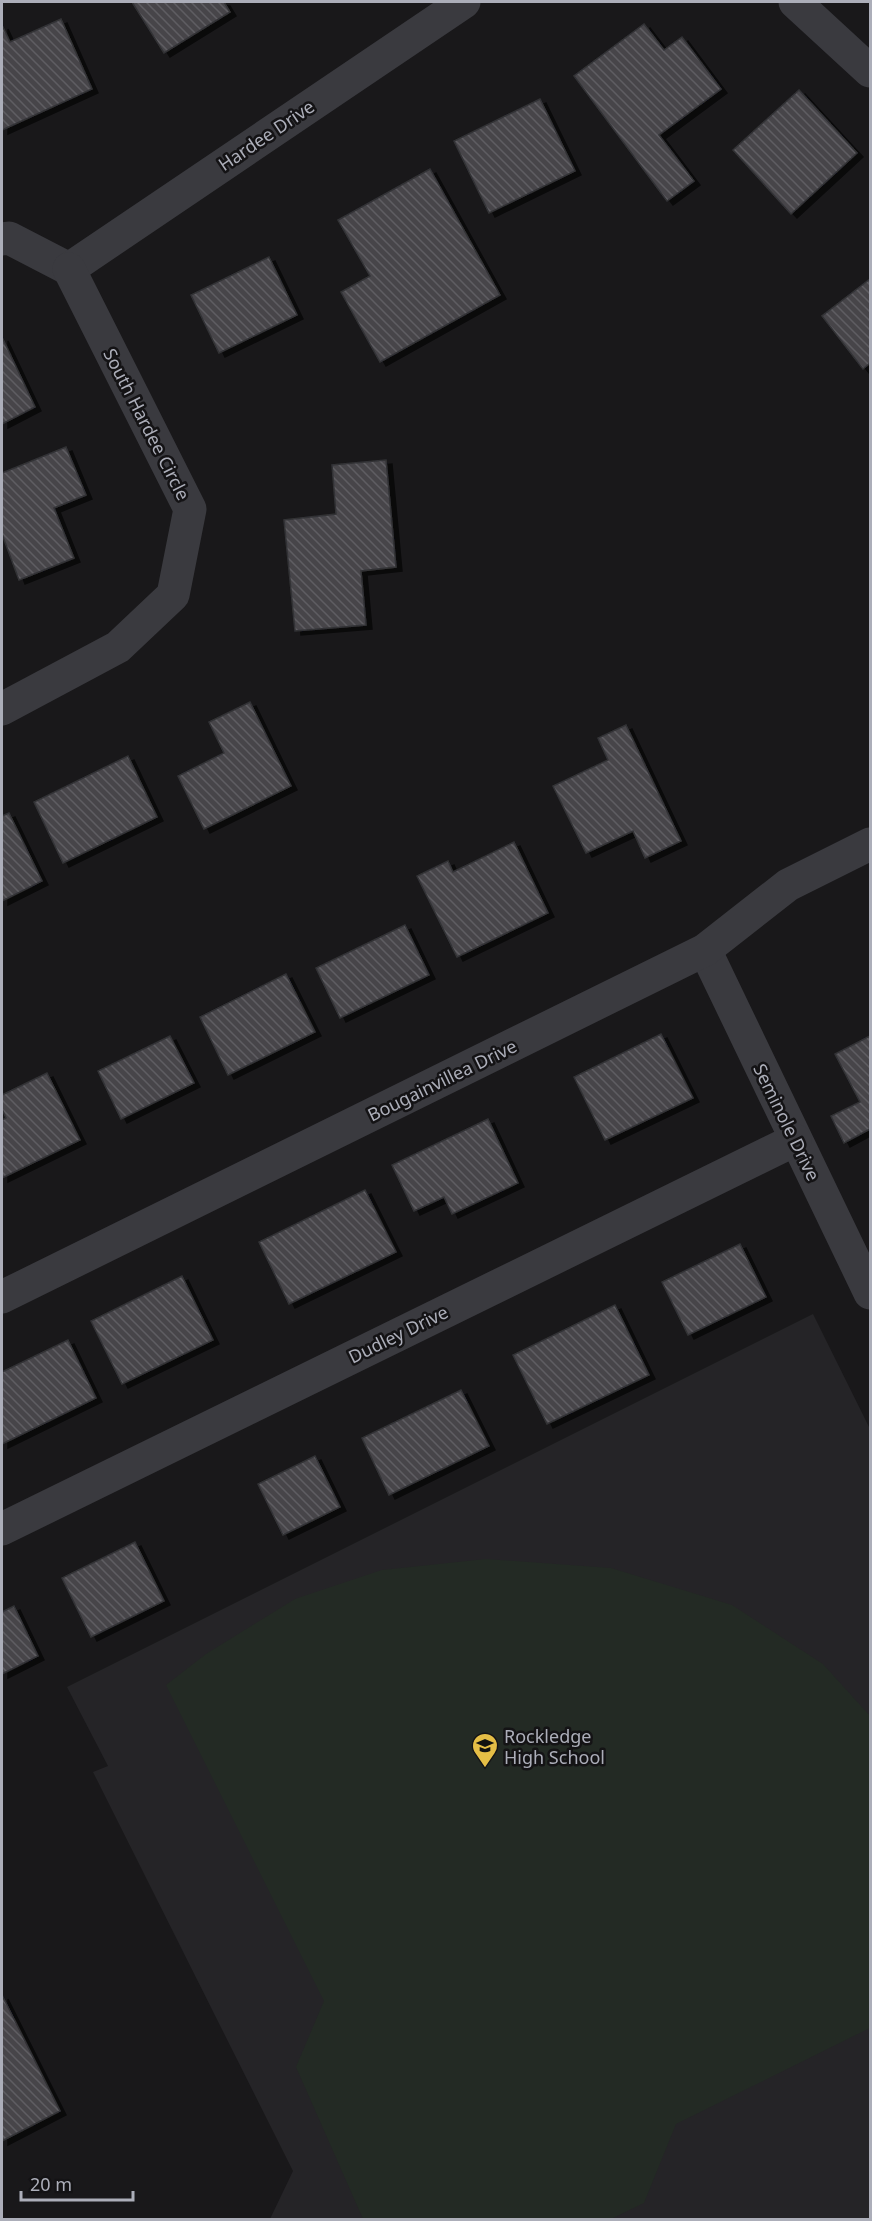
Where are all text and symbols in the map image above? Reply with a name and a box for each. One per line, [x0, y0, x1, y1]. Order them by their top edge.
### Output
street label: Hardee Drive [213, 94, 319, 176]
street label: South Hardee Circle [98, 344, 196, 504]
street label: Bougainvillea Drive [363, 1033, 521, 1127]
street label: Seminole Drive [748, 1059, 826, 1185]
street label: Dudley Drive [344, 1300, 452, 1368]
place label: Rockledge High School [504, 1724, 605, 1769]
school or university icon: Rockledge High School [470, 1731, 500, 1769]
scale bar [21, 2164, 134, 2202]
text: 20 m [30, 2172, 72, 2196]

